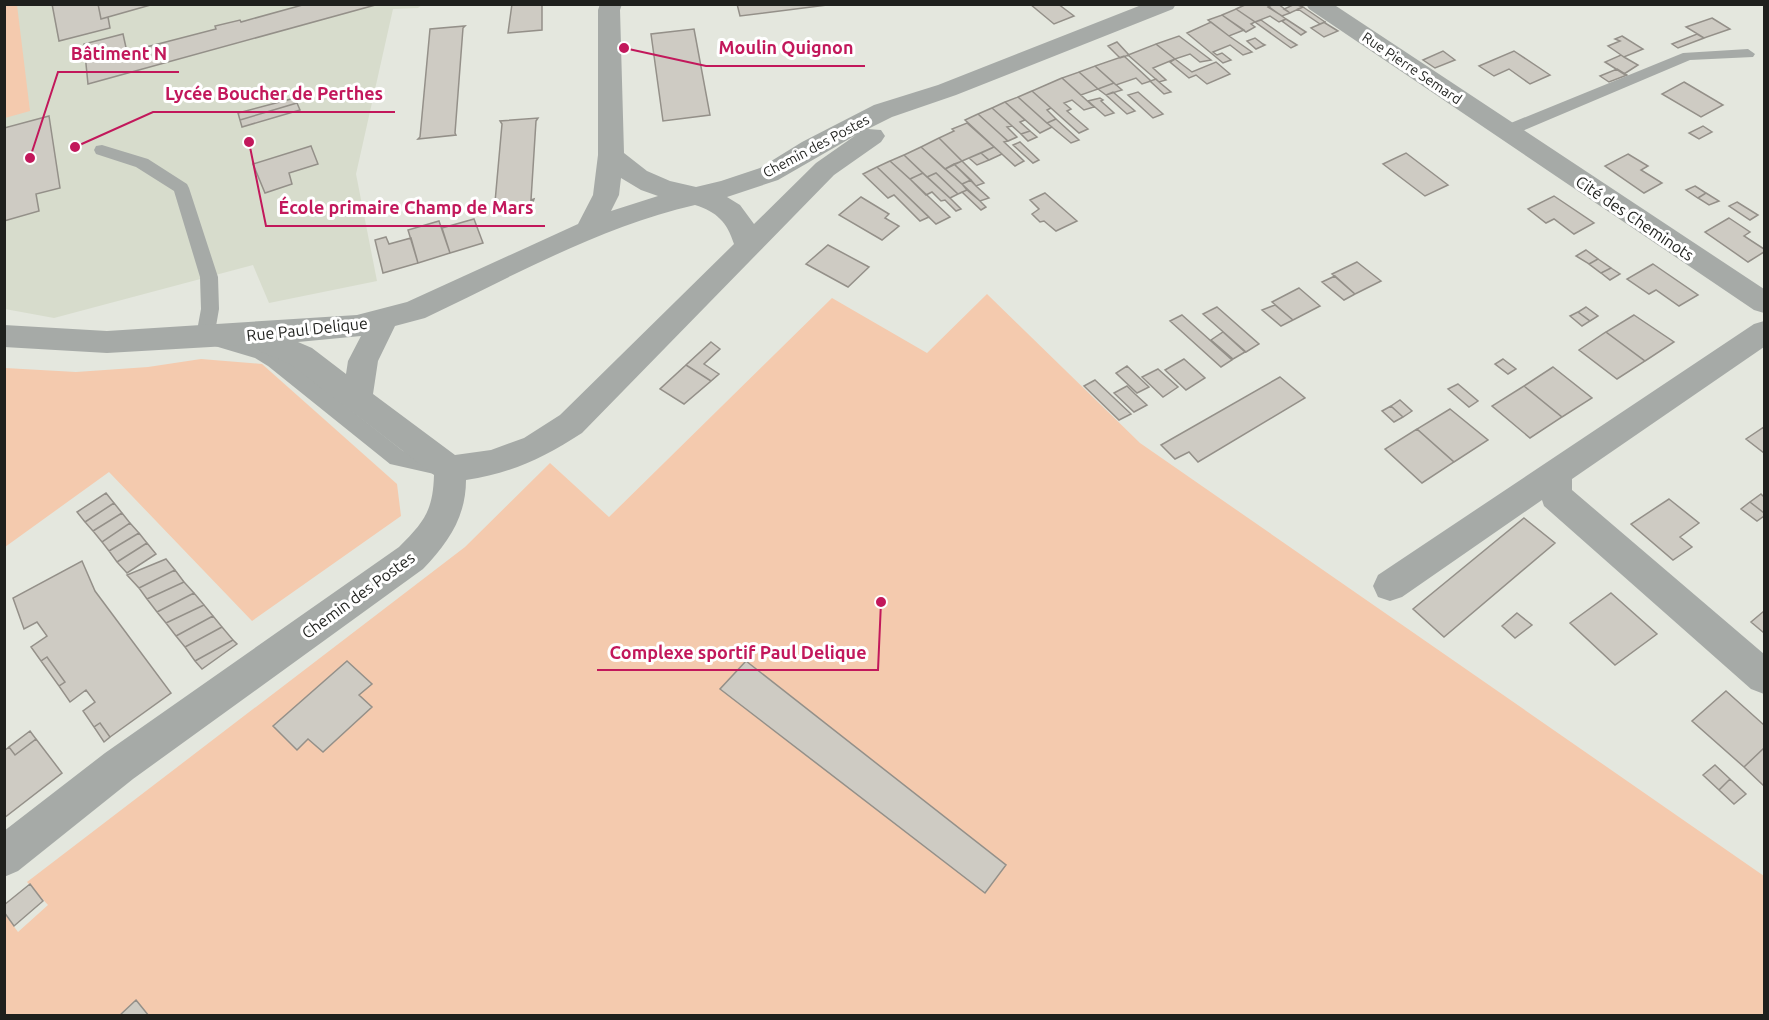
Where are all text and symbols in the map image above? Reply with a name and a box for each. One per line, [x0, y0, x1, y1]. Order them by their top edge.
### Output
street label: Rue Pierre Semard [1359, 29, 1465, 107]
callout: Moulin Quignon [706, 30, 865, 66]
callout: Bâtiment N [58, 36, 179, 72]
text: Moulin Quignon [719, 37, 853, 57]
text: Bâtiment N [71, 43, 167, 63]
callout: Lycée Boucher de Perthes [153, 76, 395, 112]
text: Lycée Boucher de Perthes [165, 83, 383, 103]
street label: Chemin des Postes [760, 111, 872, 181]
street label: Cité des Cheminots [1573, 172, 1697, 264]
callout: École primaire Champ de Mars [266, 190, 545, 226]
text: École primaire Champ de Mars [279, 196, 533, 217]
street label: Rue Paul Delique [246, 314, 368, 344]
street label: Chemin des Postes [298, 548, 418, 642]
callout: Complexe sportif Paul Delique [597, 634, 878, 670]
text: Complexe sportif Paul Delique [610, 642, 867, 662]

